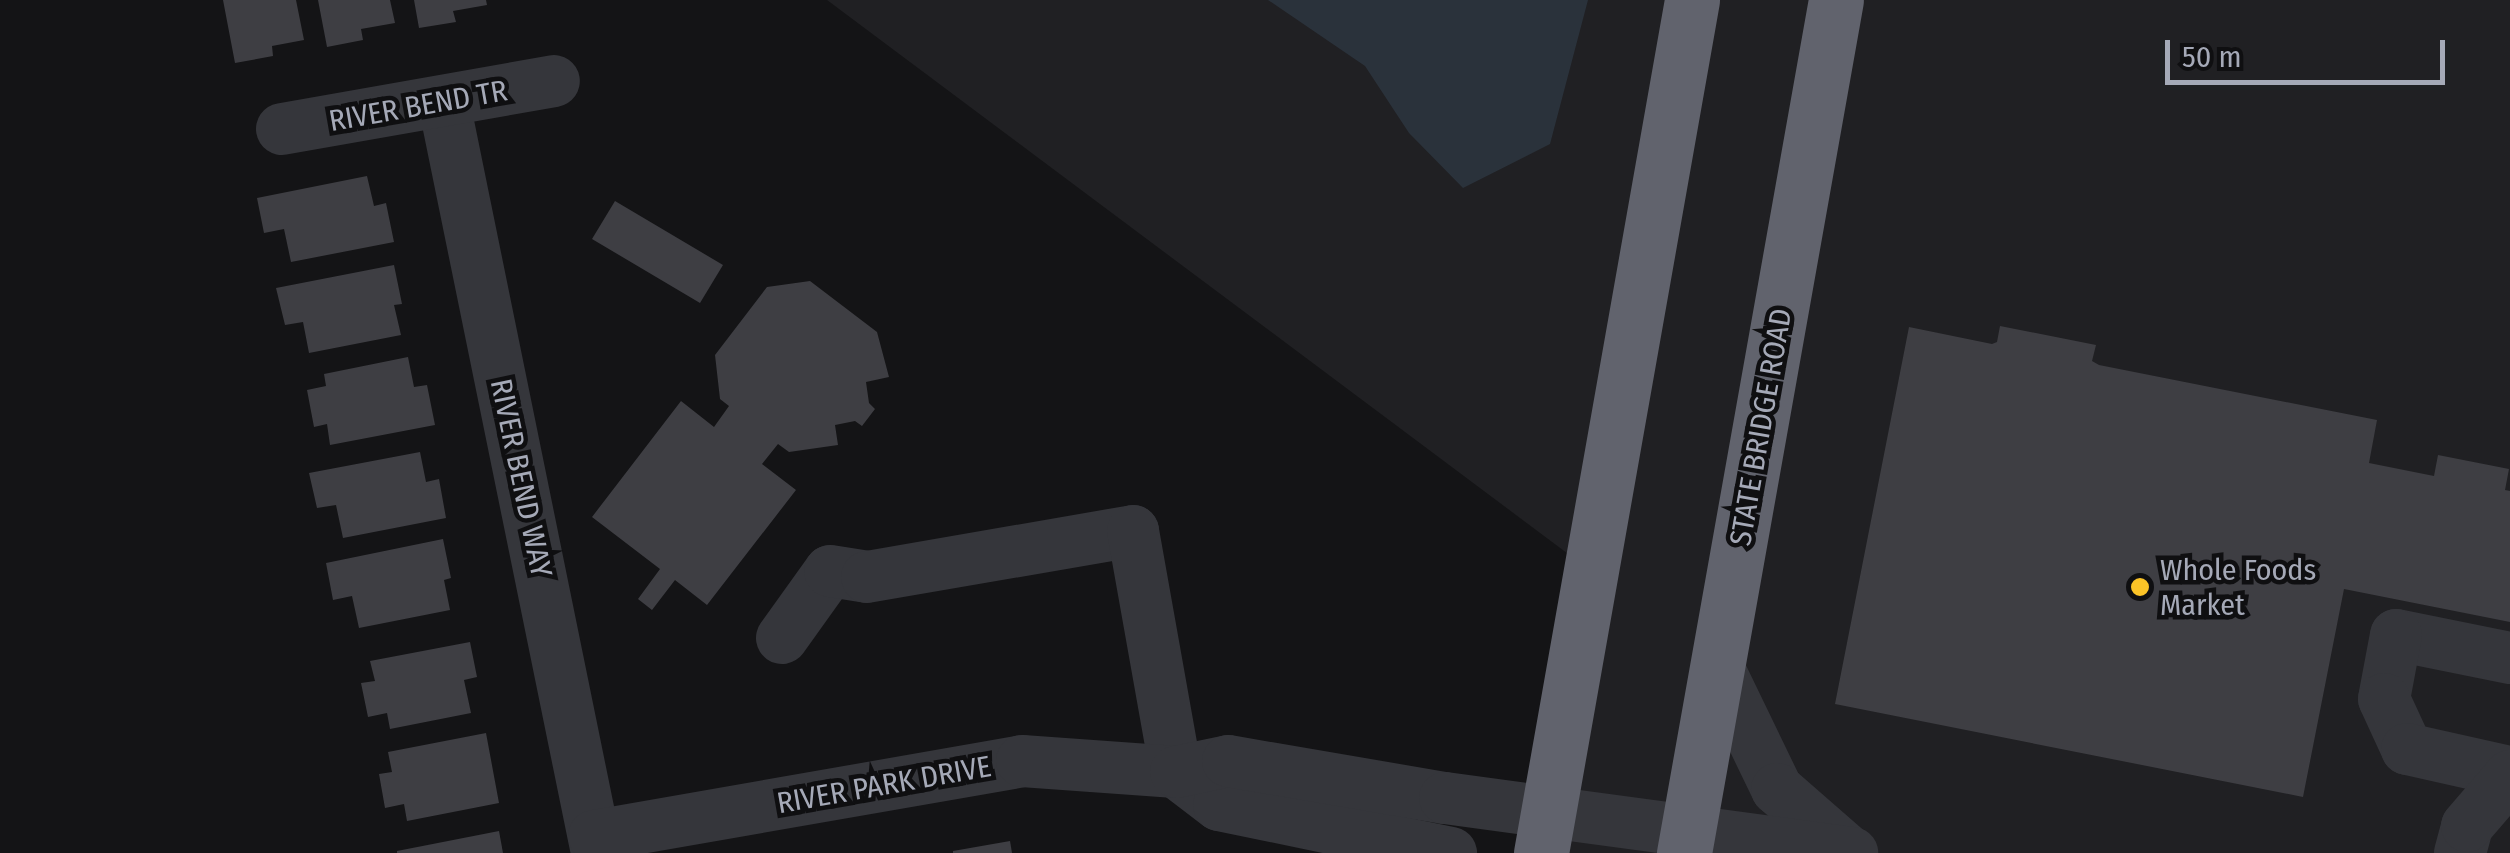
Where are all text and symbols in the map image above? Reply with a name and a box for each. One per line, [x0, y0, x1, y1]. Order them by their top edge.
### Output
scale bar [2170, 20, 2450, 82]
text: 50 m [2182, 39, 2242, 75]
street label: RIVER BEND TR [326, 73, 510, 139]
street label: STATE BRIDGE ROAD [1722, 306, 1800, 548]
street label: RIVER BEND WAY [482, 376, 560, 580]
place label: Whole Foods Market [2160, 552, 2316, 622]
marker: Whole Foods Market [2129, 576, 2151, 598]
street label: RIVER PARK DRIVE [774, 748, 994, 822]

